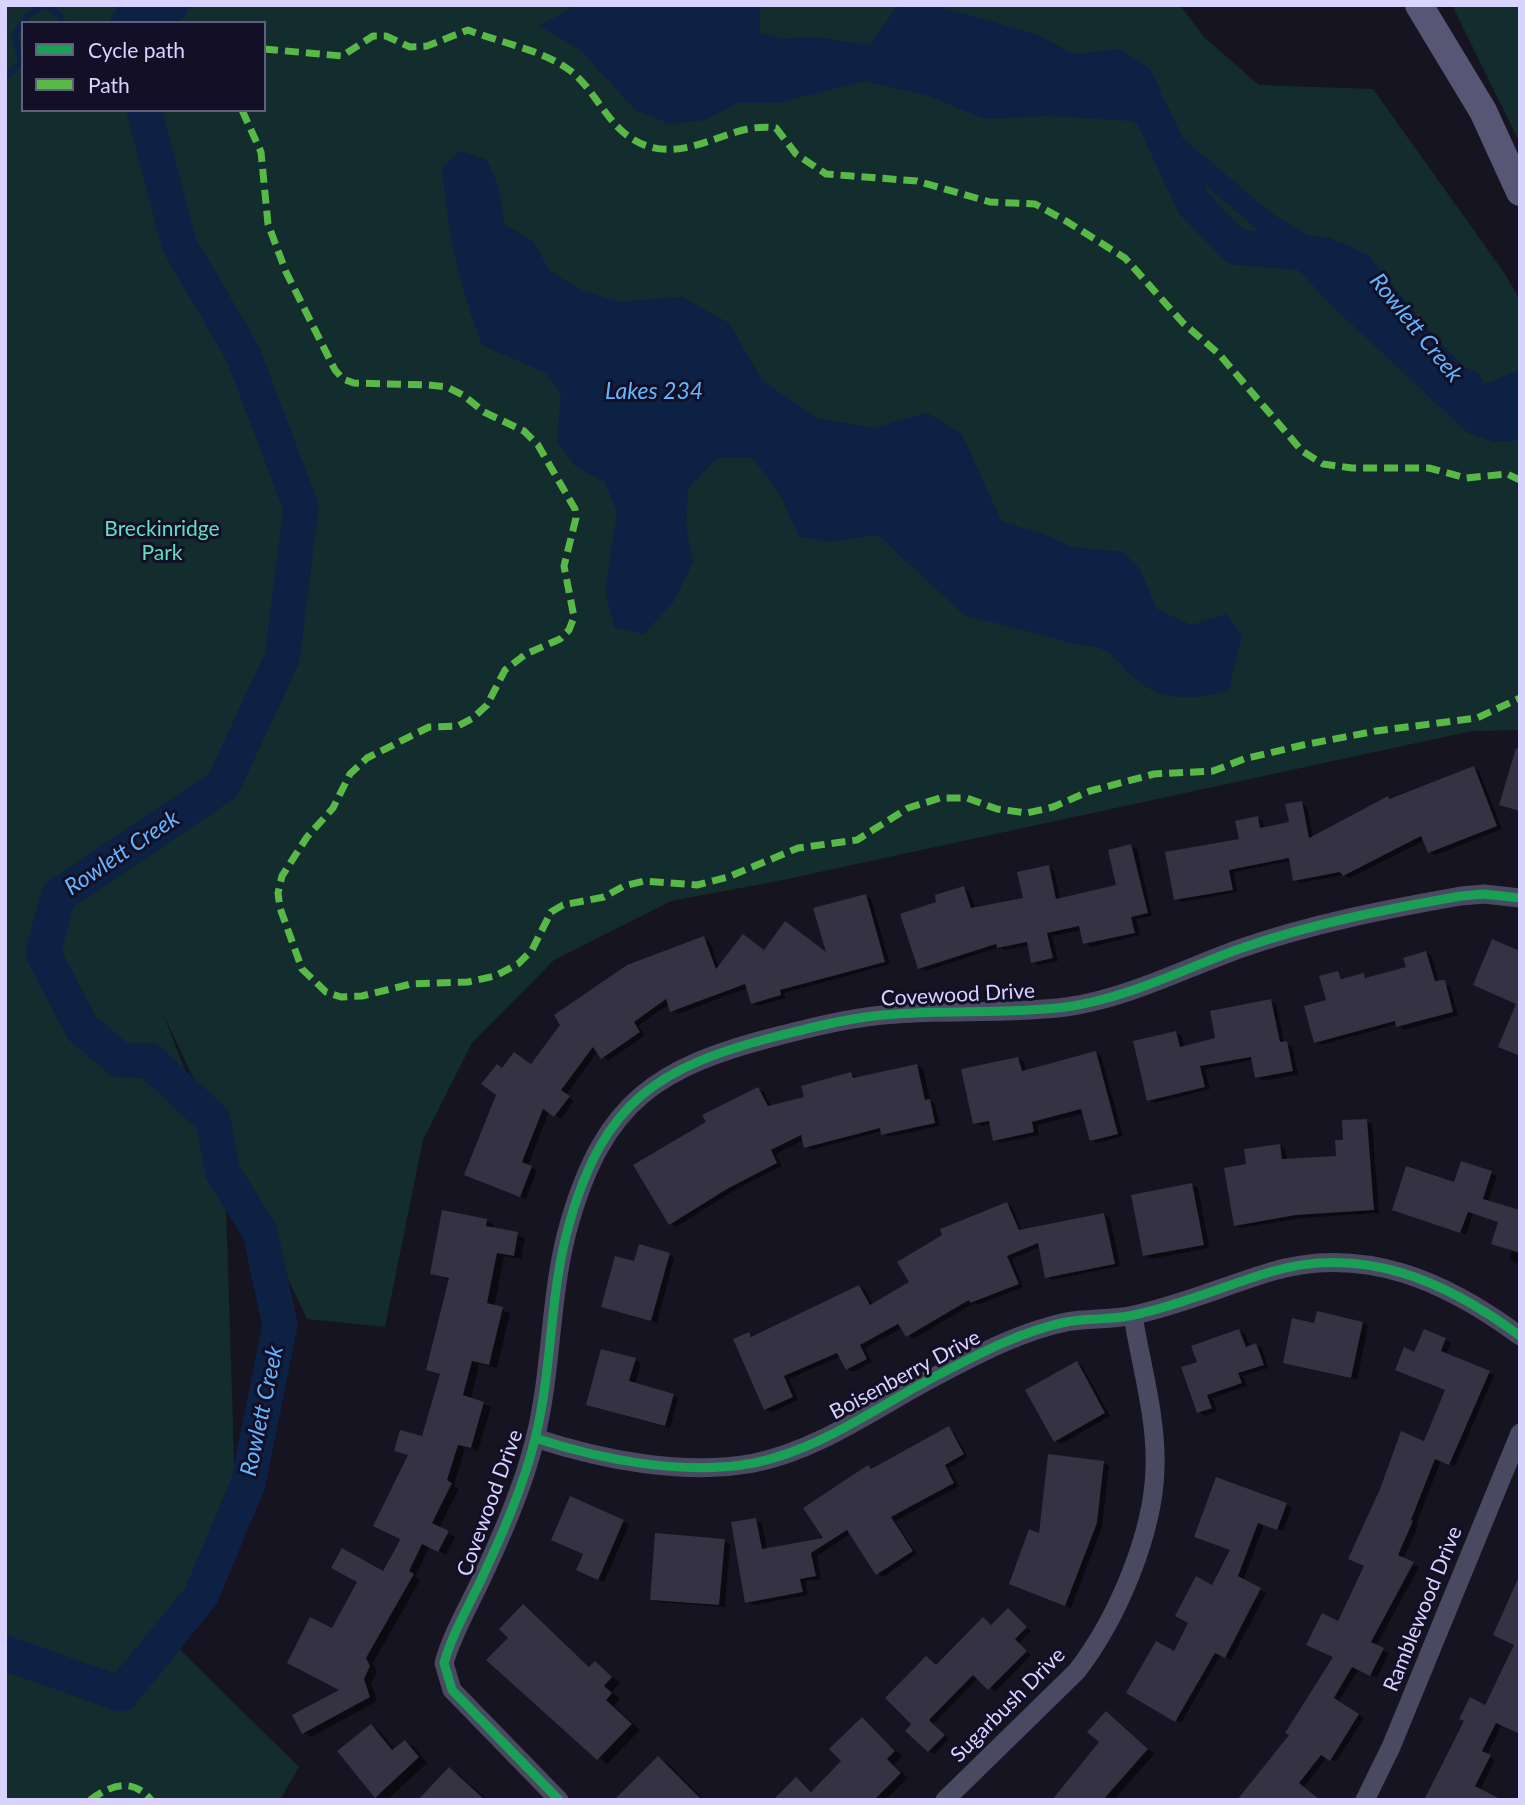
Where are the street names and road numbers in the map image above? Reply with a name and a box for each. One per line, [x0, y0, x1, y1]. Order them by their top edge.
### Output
street label: Covewood Drive [880, 978, 1036, 1012]
street label: Boisenberry Drive [826, 1325, 984, 1425]
street label: Covewood Drive [452, 1426, 528, 1580]
street label: Ramblewood Drive [1378, 1523, 1468, 1695]
street label: Sugarbush Drive [945, 1642, 1071, 1768]

